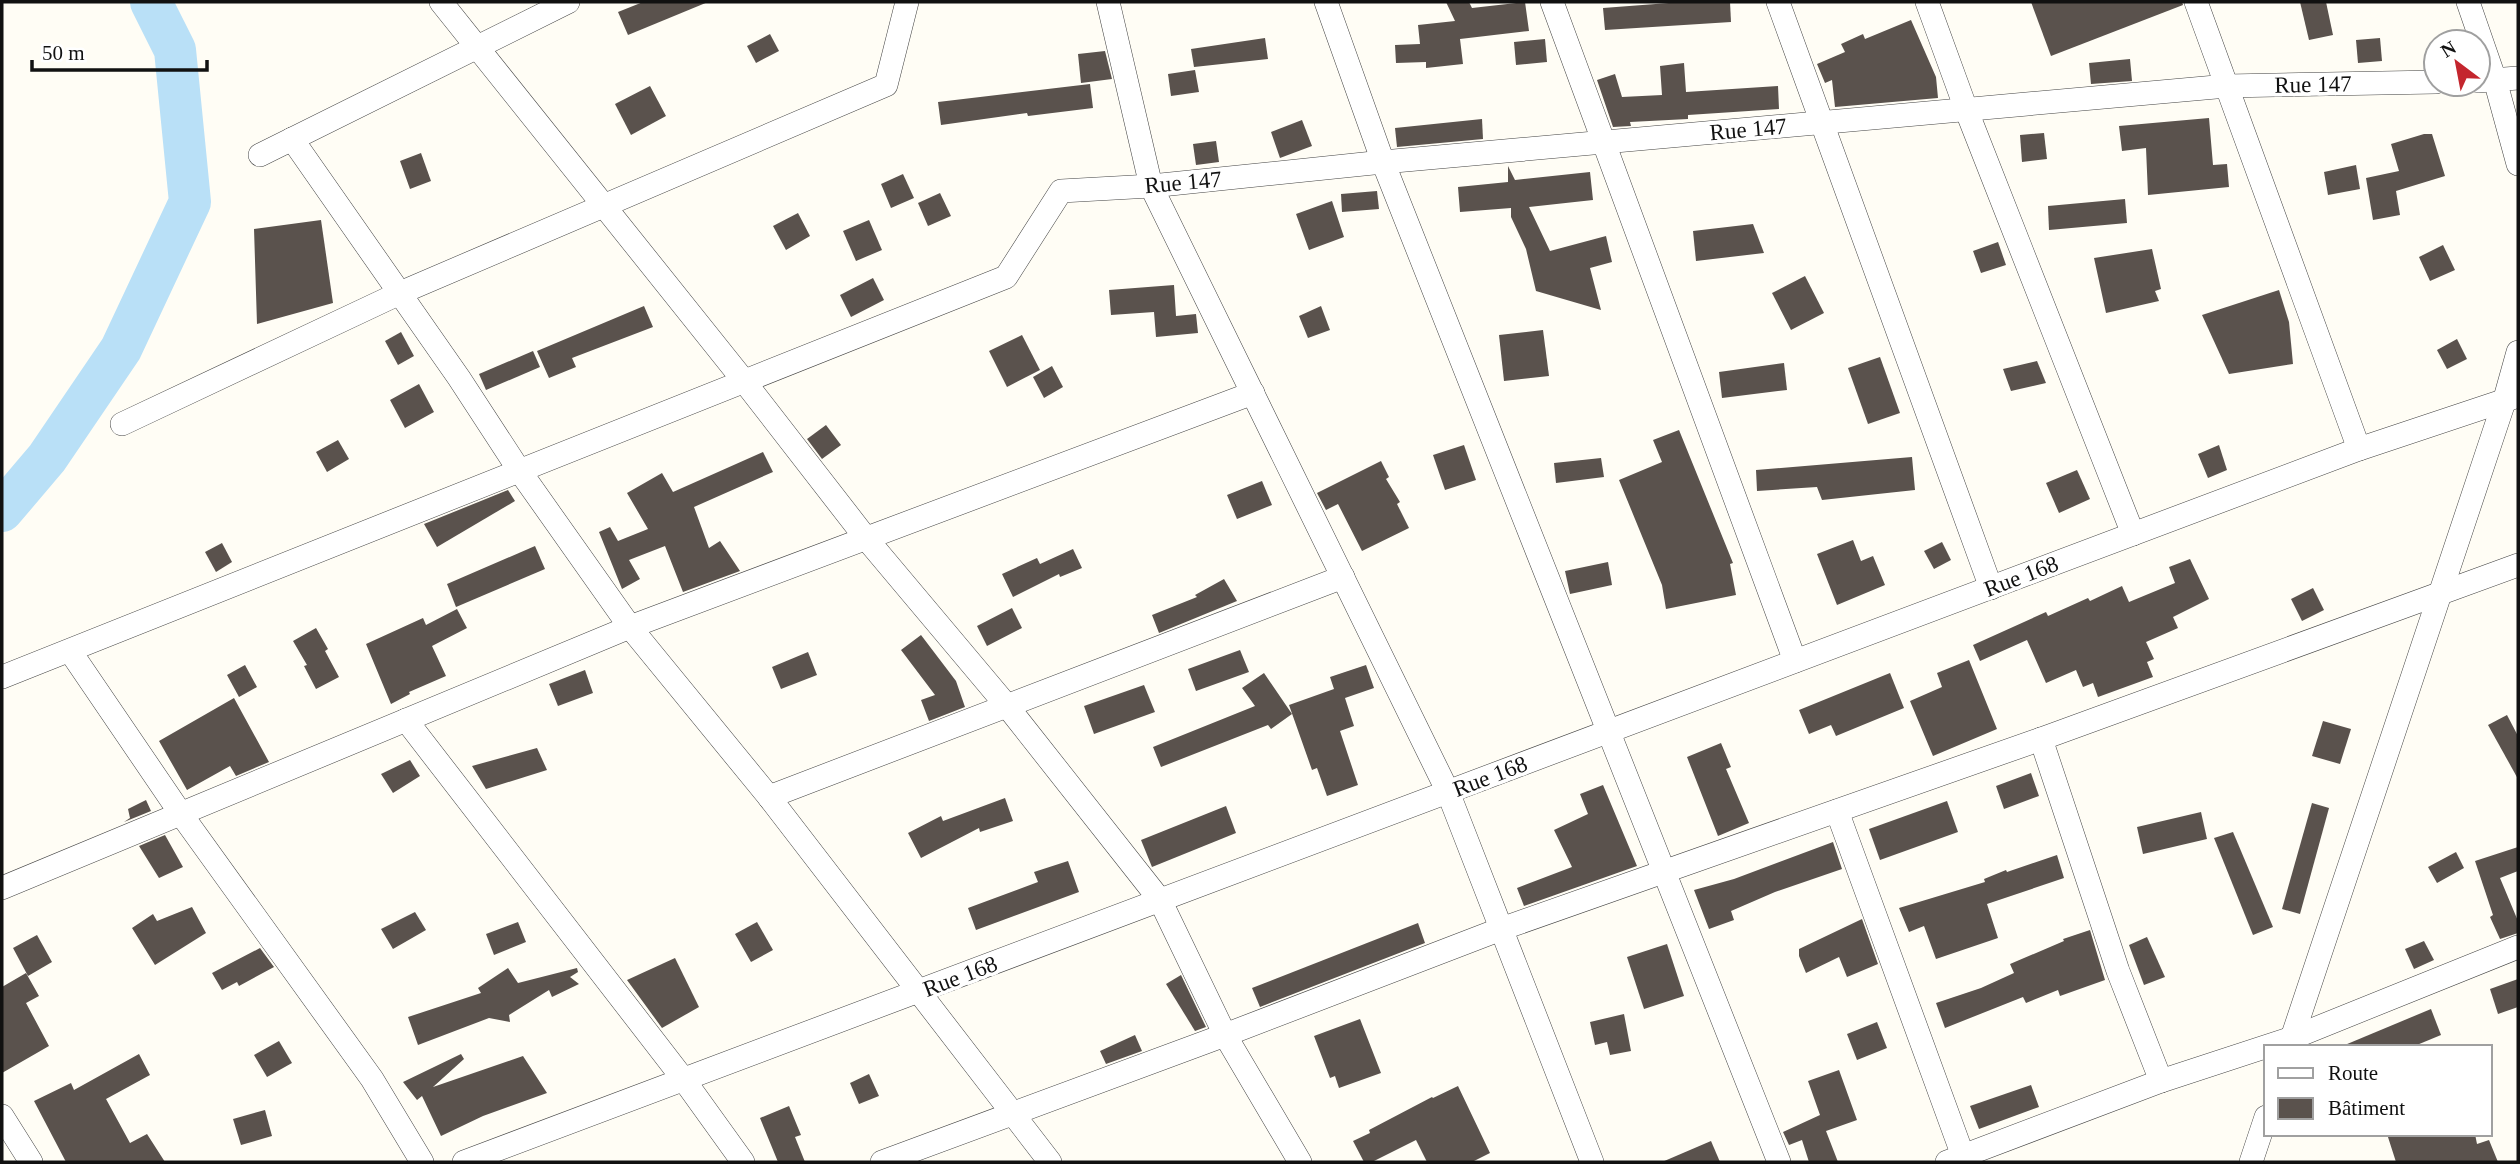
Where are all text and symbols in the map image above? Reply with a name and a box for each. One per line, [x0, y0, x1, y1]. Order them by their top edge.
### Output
scale bar [32, 28, 206, 72]
north arrow [2422, 28, 2492, 98]
text: N [2437, 36, 2460, 62]
text: 50 m [42, 41, 85, 65]
street label: Rue 147 [2274, 71, 2352, 98]
street label: Rue 147 [1708, 114, 1788, 145]
street label: Rue 147 [1143, 167, 1223, 198]
street label: Rue 168 [1981, 551, 2062, 602]
street label: Rue 168 [1450, 751, 1531, 802]
street label: Rue 168 [920, 951, 1001, 1002]
legend [2264, 1045, 2492, 1136]
text: Route [2328, 1061, 2378, 1085]
text: Bâtiment [2328, 1096, 2405, 1120]

